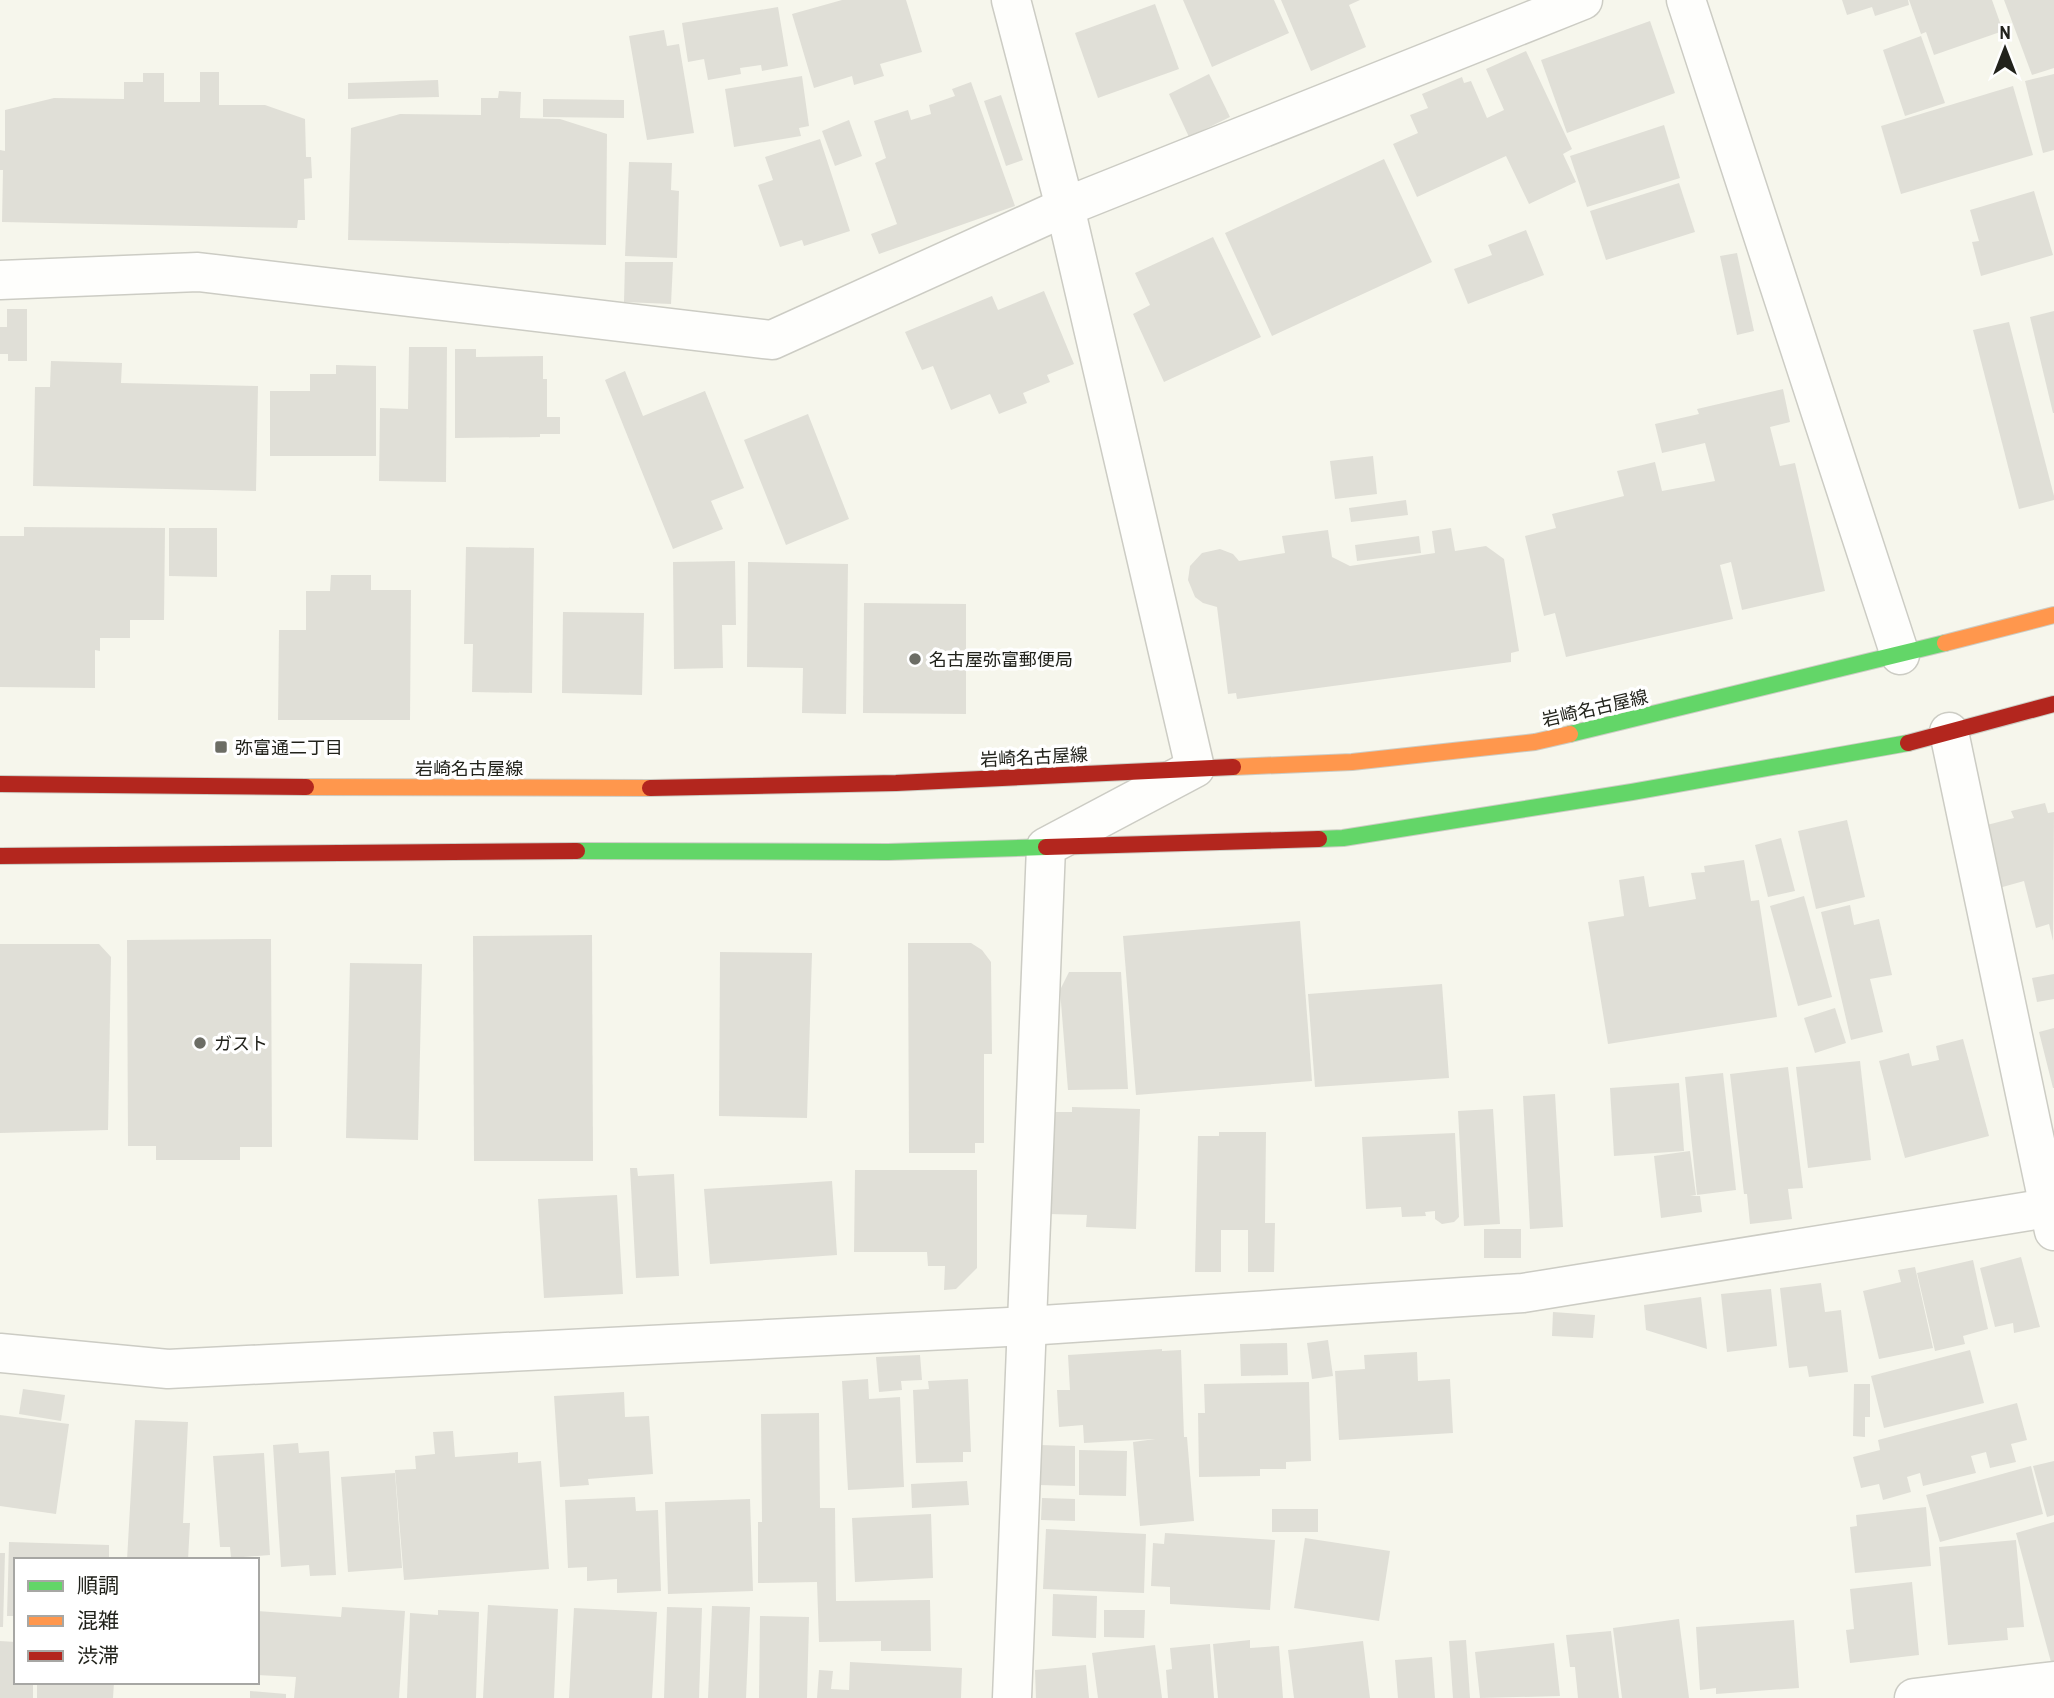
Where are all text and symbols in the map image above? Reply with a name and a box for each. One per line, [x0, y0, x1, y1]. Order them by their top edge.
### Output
north arrow [1970, 14, 2040, 84]
text: N [1999, 19, 2011, 45]
place label: 名古屋弥富郵便局 [929, 647, 1073, 672]
marker: 名古屋弥富郵便局 [907, 651, 923, 667]
street label: 岩崎名古屋線 [1540, 684, 1650, 732]
place label: 弥富通二丁目 [235, 735, 343, 760]
marker: 弥富通二丁目 [213, 739, 229, 755]
street label: 岩崎名古屋線 [979, 742, 1089, 772]
street label: 岩崎名古屋線 [415, 756, 523, 781]
place label: ガスト [214, 1031, 268, 1056]
marker: ガスト [192, 1035, 208, 1051]
legend [14, 1558, 259, 1684]
text: 順調 [77, 1571, 119, 1600]
text: 混雑 [77, 1606, 119, 1635]
text: 渋滞 [77, 1641, 119, 1670]

